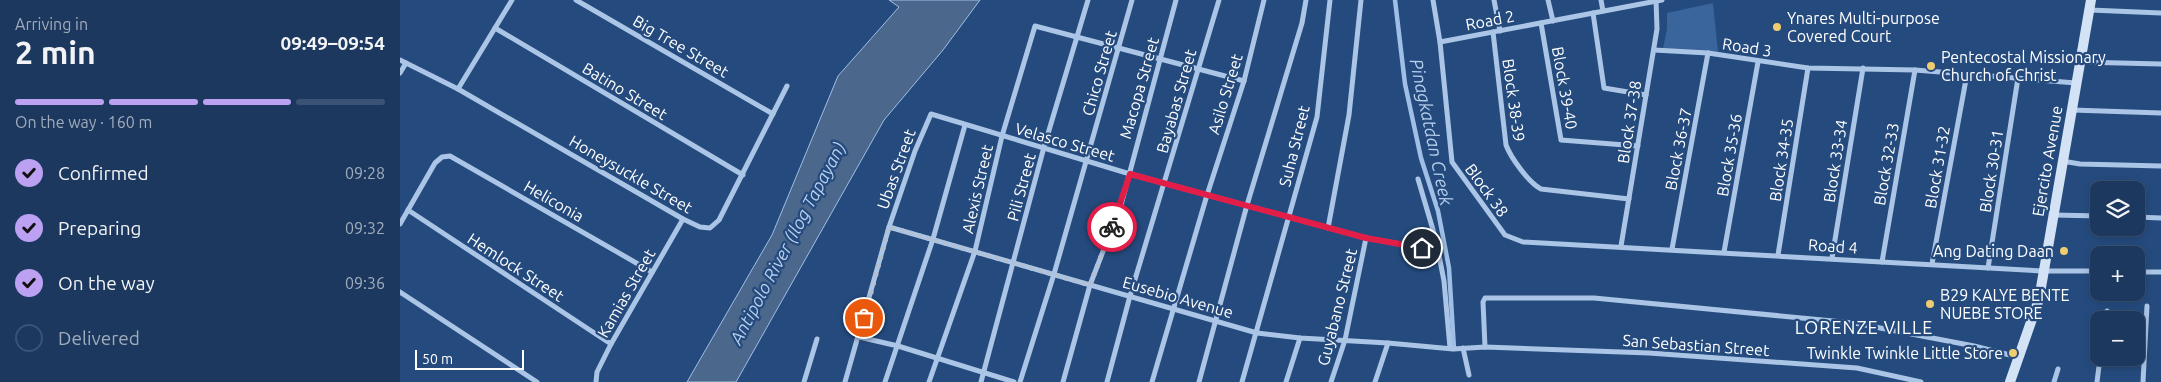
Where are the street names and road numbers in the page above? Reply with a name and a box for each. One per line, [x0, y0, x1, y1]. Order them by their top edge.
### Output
street label: Road 2 [1464, 6, 1516, 34]
street label: Big Tree Street [630, 11, 733, 81]
street label: Chico Street [1078, 28, 1120, 118]
street label: Macopa Street [1116, 34, 1162, 141]
street label: Road 3 [1721, 34, 1773, 60]
street label: Block 39-40 [1549, 45, 1581, 131]
street label: Bayabas Street [1153, 46, 1200, 155]
street label: Asilo Street [1204, 51, 1246, 136]
street label: Block 38-39 [1499, 57, 1529, 143]
street label: Batino Street [579, 59, 671, 124]
street label: Block 37-38 [1614, 79, 1644, 165]
street label: Suha Street [1275, 103, 1313, 189]
street label: Ejercito Avenue [2028, 104, 2066, 218]
street label: Block 36-37 [1661, 106, 1695, 192]
street label: Block 35-36 [1713, 112, 1745, 198]
street label: Block 34-35 [1766, 117, 1796, 203]
street label: Block 33-34 [1820, 118, 1850, 204]
street label: Velasco Street [1013, 119, 1118, 165]
street label: Block 32-33 [1870, 121, 1902, 207]
street label: Block 31-32 [1921, 124, 1953, 210]
street label: Ubas Street [873, 126, 919, 211]
street label: Block 30-31 [1976, 128, 2006, 214]
street label: Honeysuckle Street [566, 131, 696, 217]
street label: Alexis Street [958, 142, 996, 235]
street label: Pili Street [1003, 150, 1039, 223]
street label: Block 38 [1462, 160, 1512, 220]
street label: Heliconia [521, 177, 587, 225]
street label: Hemlock Street [464, 229, 568, 305]
street label: Road 4 [1808, 235, 1858, 257]
street label: Kamias Street [593, 245, 659, 340]
street label: Guyabano Street [1314, 246, 1360, 367]
street label: Eusebio Avenue [1121, 273, 1235, 321]
street label: San Sebastian Street [1622, 331, 1771, 359]

